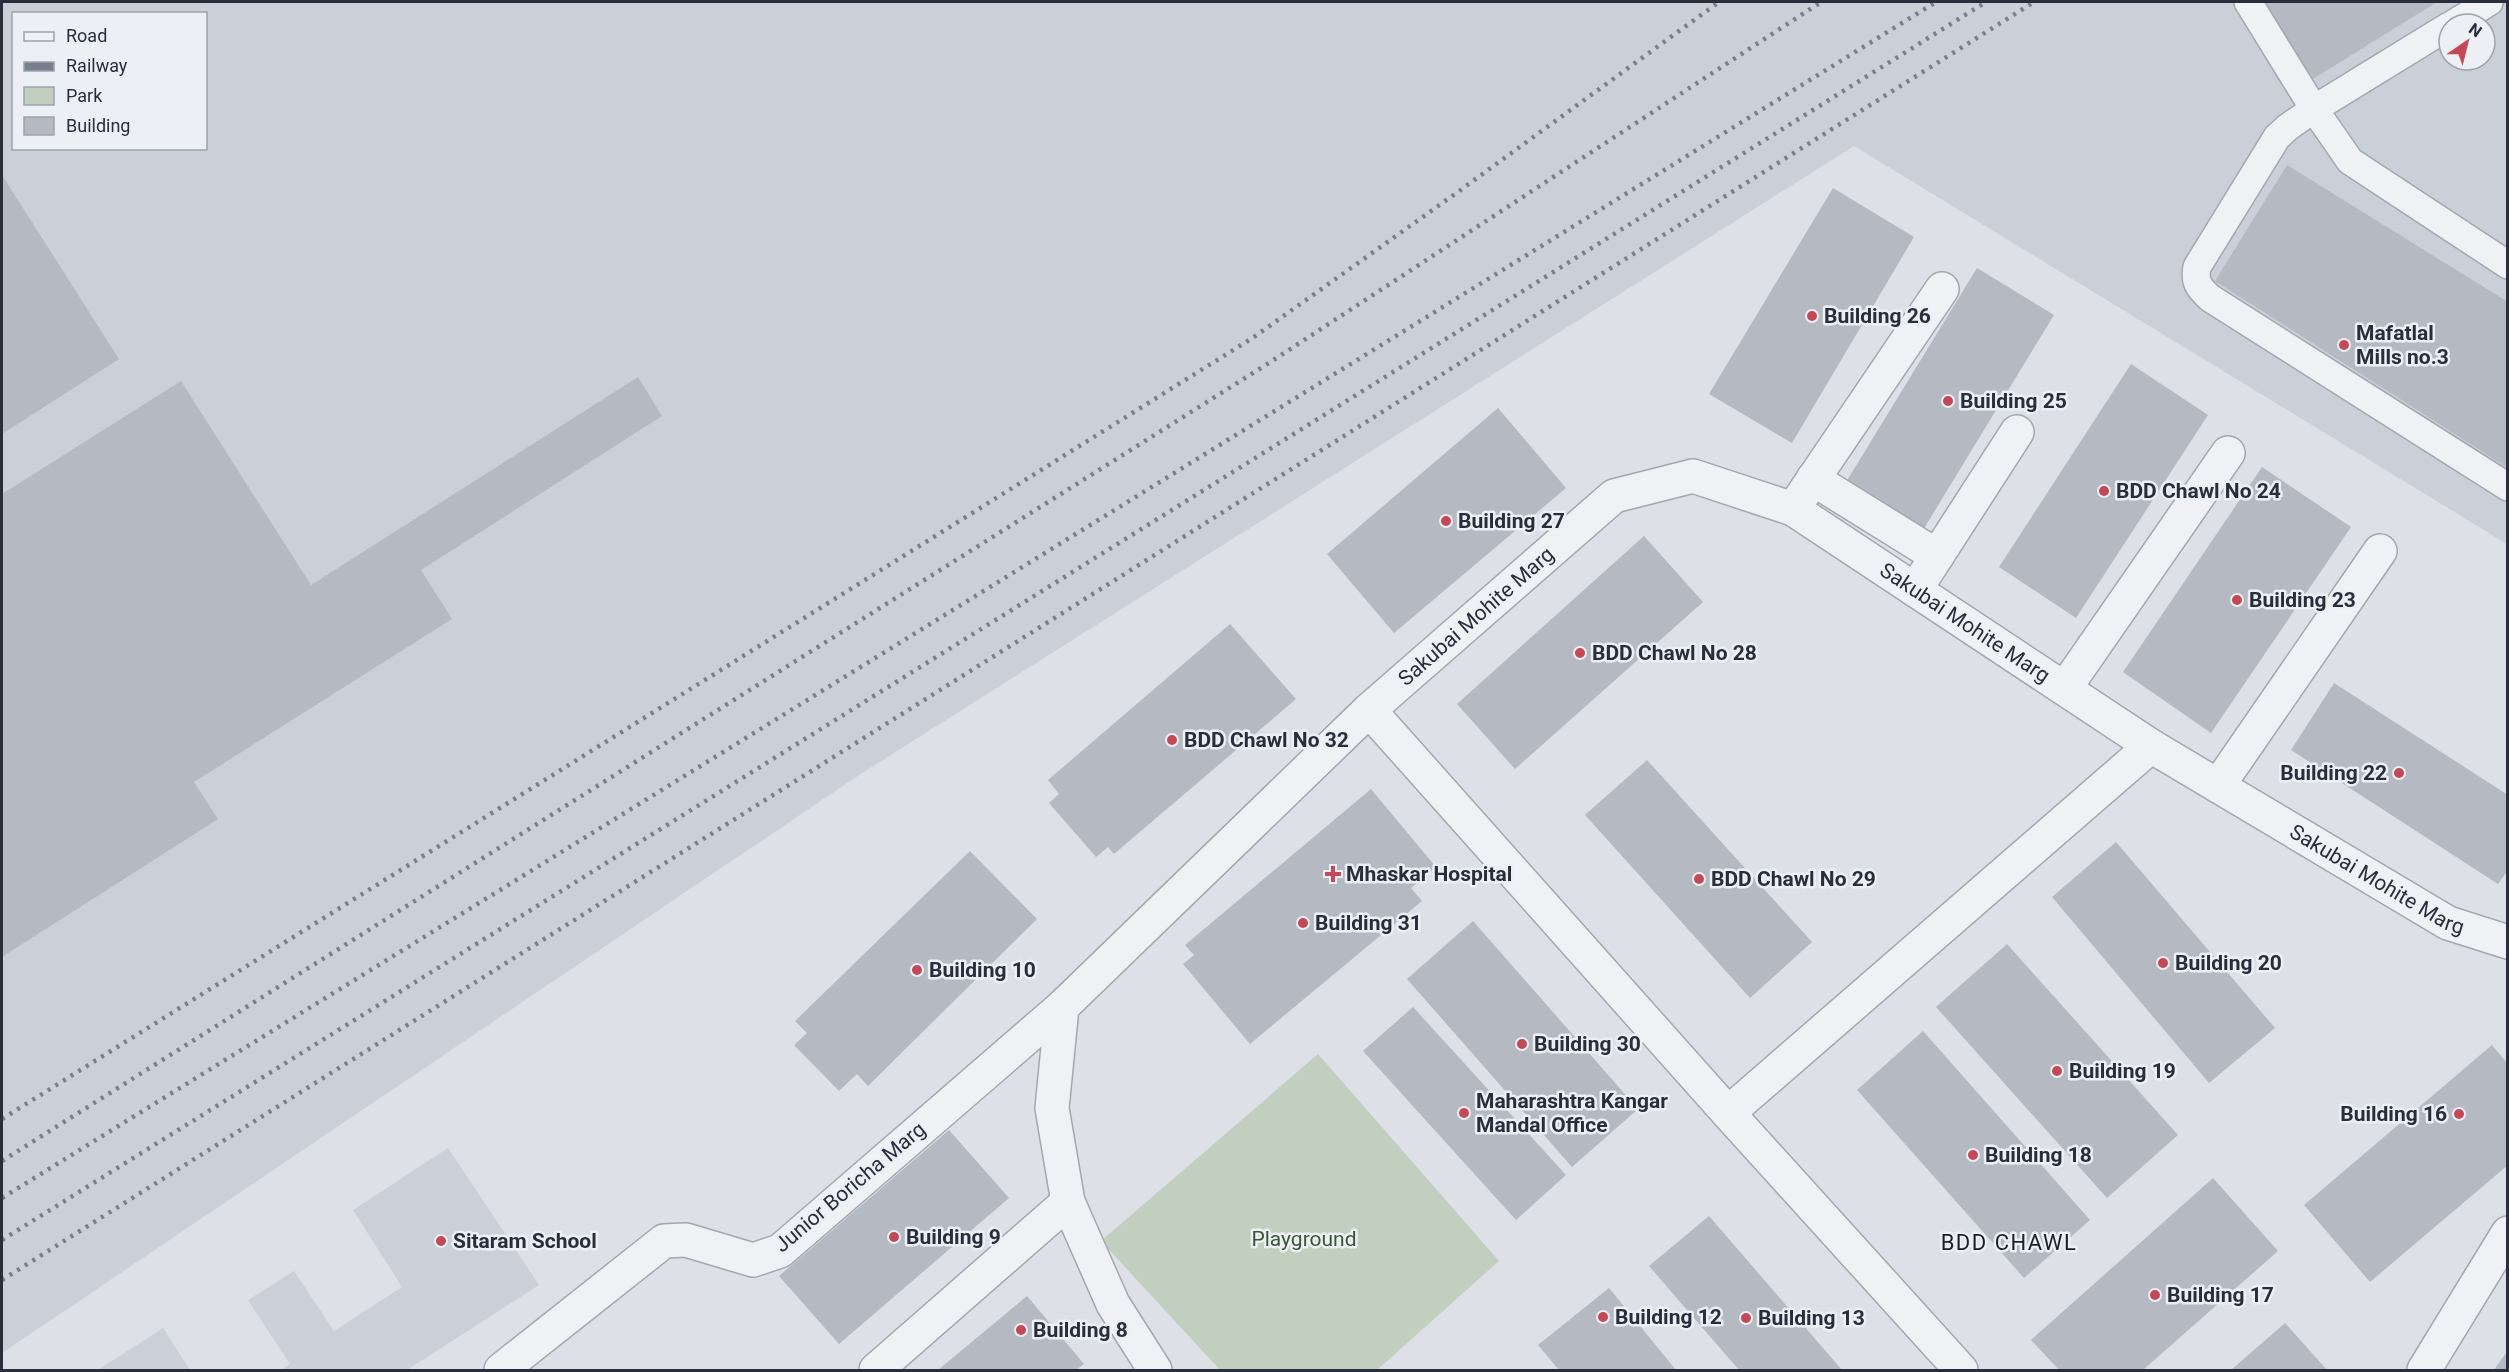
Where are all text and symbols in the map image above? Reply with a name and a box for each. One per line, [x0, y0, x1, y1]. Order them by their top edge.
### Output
legend [12, 12, 207, 150]
north arrow [2437, 12, 2497, 72]
text: N [2465, 19, 2485, 41]
text: Road [66, 25, 107, 46]
text: Railway [66, 55, 128, 76]
text: Park [66, 85, 103, 106]
text: Building [66, 115, 130, 136]
place label: Building 26 [1824, 304, 1931, 328]
marker: Building 26 [1805, 309, 1819, 323]
place label: Mafatlal Mills no.3 [2356, 321, 2449, 369]
marker: Mafatlal Mills no.3 [2337, 338, 2351, 352]
place label: Building 25 [1960, 389, 2067, 413]
marker: Building 25 [1941, 394, 1955, 408]
place label: BDD Chawl No 24 [2116, 479, 2281, 503]
marker: BDD Chawl No 24 [2097, 484, 2111, 498]
place label: Building 27 [1458, 509, 1565, 533]
marker: Building 27 [1439, 514, 1453, 528]
street label: Sakubai Mohite Marg [1394, 542, 1559, 691]
street label: Sakubai Mohite Marg [1876, 558, 2054, 688]
place label: Building 23 [2249, 588, 2356, 612]
marker: Building 23 [2230, 593, 2244, 607]
place label: BDD Chawl No 28 [1592, 641, 1757, 665]
marker: BDD Chawl No 28 [1573, 646, 1587, 660]
place label: BDD Chawl No 32 [1184, 728, 1349, 752]
marker: BDD Chawl No 32 [1165, 733, 1179, 747]
place label: Building 22 [2280, 761, 2387, 785]
marker: Building 22 [2392, 766, 2406, 780]
street label: Sakubai Mohite Marg [2285, 819, 2467, 939]
place label: Mhaskar Hospital [1346, 862, 1512, 886]
marker: Mhaskar Hospital [1324, 865, 1342, 883]
place label: BDD Chawl No 29 [1711, 867, 1876, 891]
marker: BDD Chawl No 29 [1692, 872, 1706, 886]
place label: Building 31 [1315, 911, 1422, 935]
marker: Building 31 [1296, 916, 1310, 930]
place label: Building 20 [2175, 951, 2282, 975]
marker: Building 20 [2156, 956, 2170, 970]
place label: Building 10 [929, 958, 1036, 982]
marker: Building 10 [910, 963, 924, 977]
place label: Building 30 [1534, 1032, 1641, 1056]
marker: Building 30 [1515, 1037, 1529, 1051]
place label: Building 19 [2069, 1059, 2176, 1083]
marker: Building 19 [2050, 1064, 2064, 1078]
place label: Maharashtra Kangar Mandal Office [1476, 1089, 1668, 1137]
place label: Building 16 [2340, 1102, 2447, 1126]
marker: Maharashtra Kangar Mandal Office [1457, 1106, 1471, 1120]
marker: Building 16 [2452, 1107, 2466, 1121]
street label: Junior Boricha Marg [770, 1117, 930, 1257]
place label: Building 18 [1985, 1143, 2092, 1167]
marker: Building 18 [1966, 1148, 1980, 1162]
place label: Building 9 [906, 1225, 1001, 1249]
park label: Playground [1251, 1227, 1357, 1251]
place label: Sitaram School [453, 1229, 597, 1253]
marker: Building 9 [887, 1230, 901, 1244]
district label: BDD CHAWL [1941, 1230, 2077, 1255]
marker: Sitaram School [434, 1234, 448, 1248]
place label: Building 17 [2167, 1283, 2274, 1307]
marker: Building 17 [2148, 1288, 2162, 1302]
place label: Building 12 [1615, 1305, 1722, 1329]
place label: Building 13 [1758, 1306, 1865, 1330]
marker: Building 12 [1596, 1310, 1610, 1324]
marker: Building 13 [1739, 1311, 1753, 1325]
place label: Building 8 [1033, 1318, 1128, 1342]
marker: Building 8 [1014, 1323, 1028, 1337]

